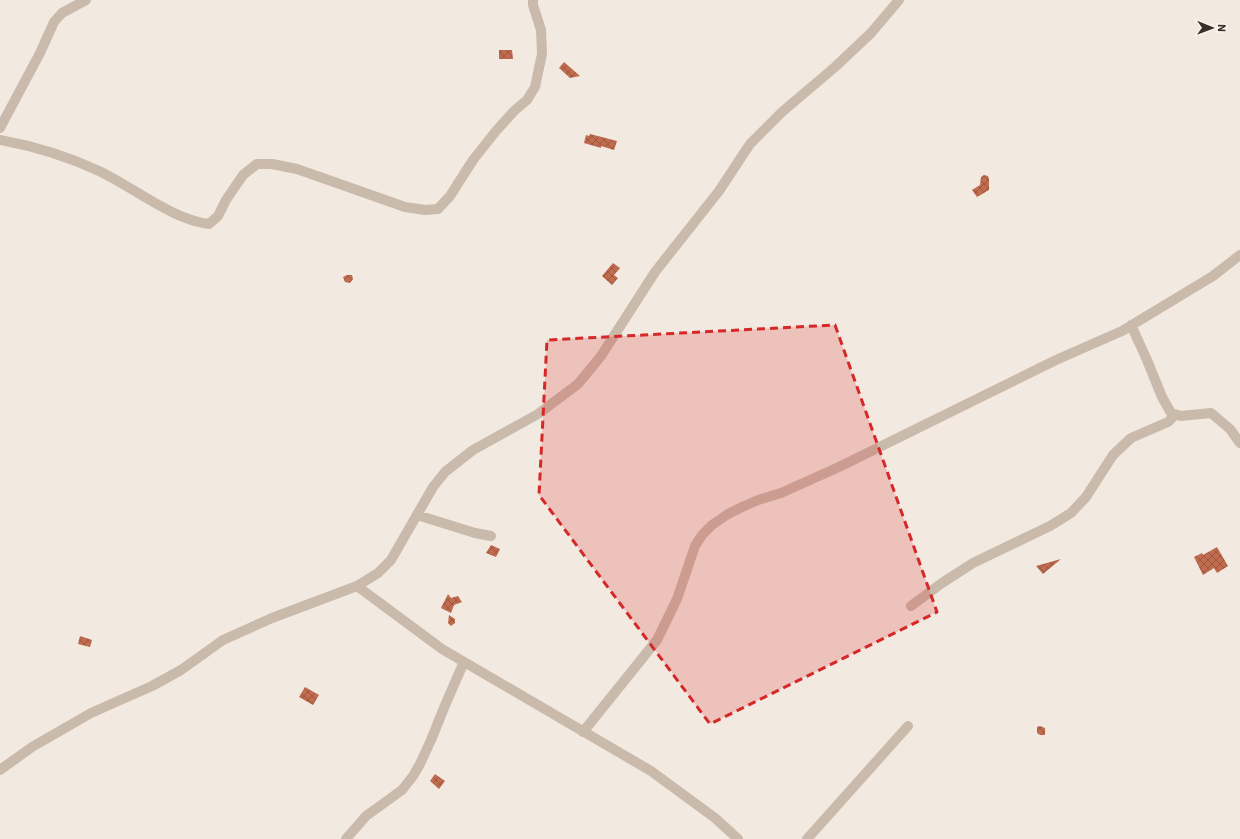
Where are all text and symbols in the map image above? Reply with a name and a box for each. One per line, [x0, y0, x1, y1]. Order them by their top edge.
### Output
north arrow [1192, 8, 1232, 48]
text: N [1215, 24, 1229, 32]

